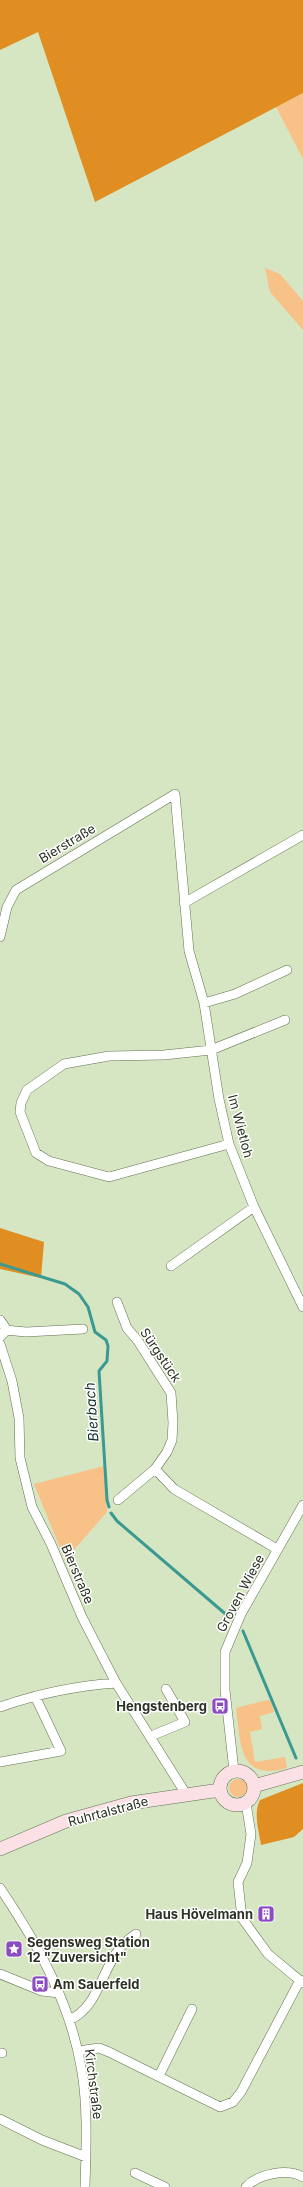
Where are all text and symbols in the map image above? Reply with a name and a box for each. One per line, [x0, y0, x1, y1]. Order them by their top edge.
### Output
street label: Bierstraße [36, 820, 98, 866]
street label: Im Wietloh [225, 1093, 257, 1159]
street label: Sürgstück [137, 1325, 185, 1385]
water label: Bierbach [80, 1382, 102, 1442]
street label: Bierstraße [58, 1542, 98, 1606]
street label: Groven Wiese [213, 1551, 267, 1635]
bus stop icon: Hengstenberg [210, 1696, 230, 1716]
place label: Hengstenberg [116, 1698, 207, 1714]
street label: Ruhrtalstraße [66, 1793, 150, 1829]
building icon: Haus Hövelmann [256, 1904, 276, 1924]
place label: Haus Hövelmann [145, 1906, 253, 1922]
place label: Segensweg Station 12 "Zuversicht" [27, 1934, 150, 1965]
place icon: Segensweg Station 12 "Zuversicht" [4, 1939, 24, 1959]
bus stop icon: Am Sauerfeld [30, 1974, 50, 1994]
place label: Am Sauerfeld [53, 1976, 139, 1992]
street label: Kirchstraße [82, 2048, 106, 2120]

